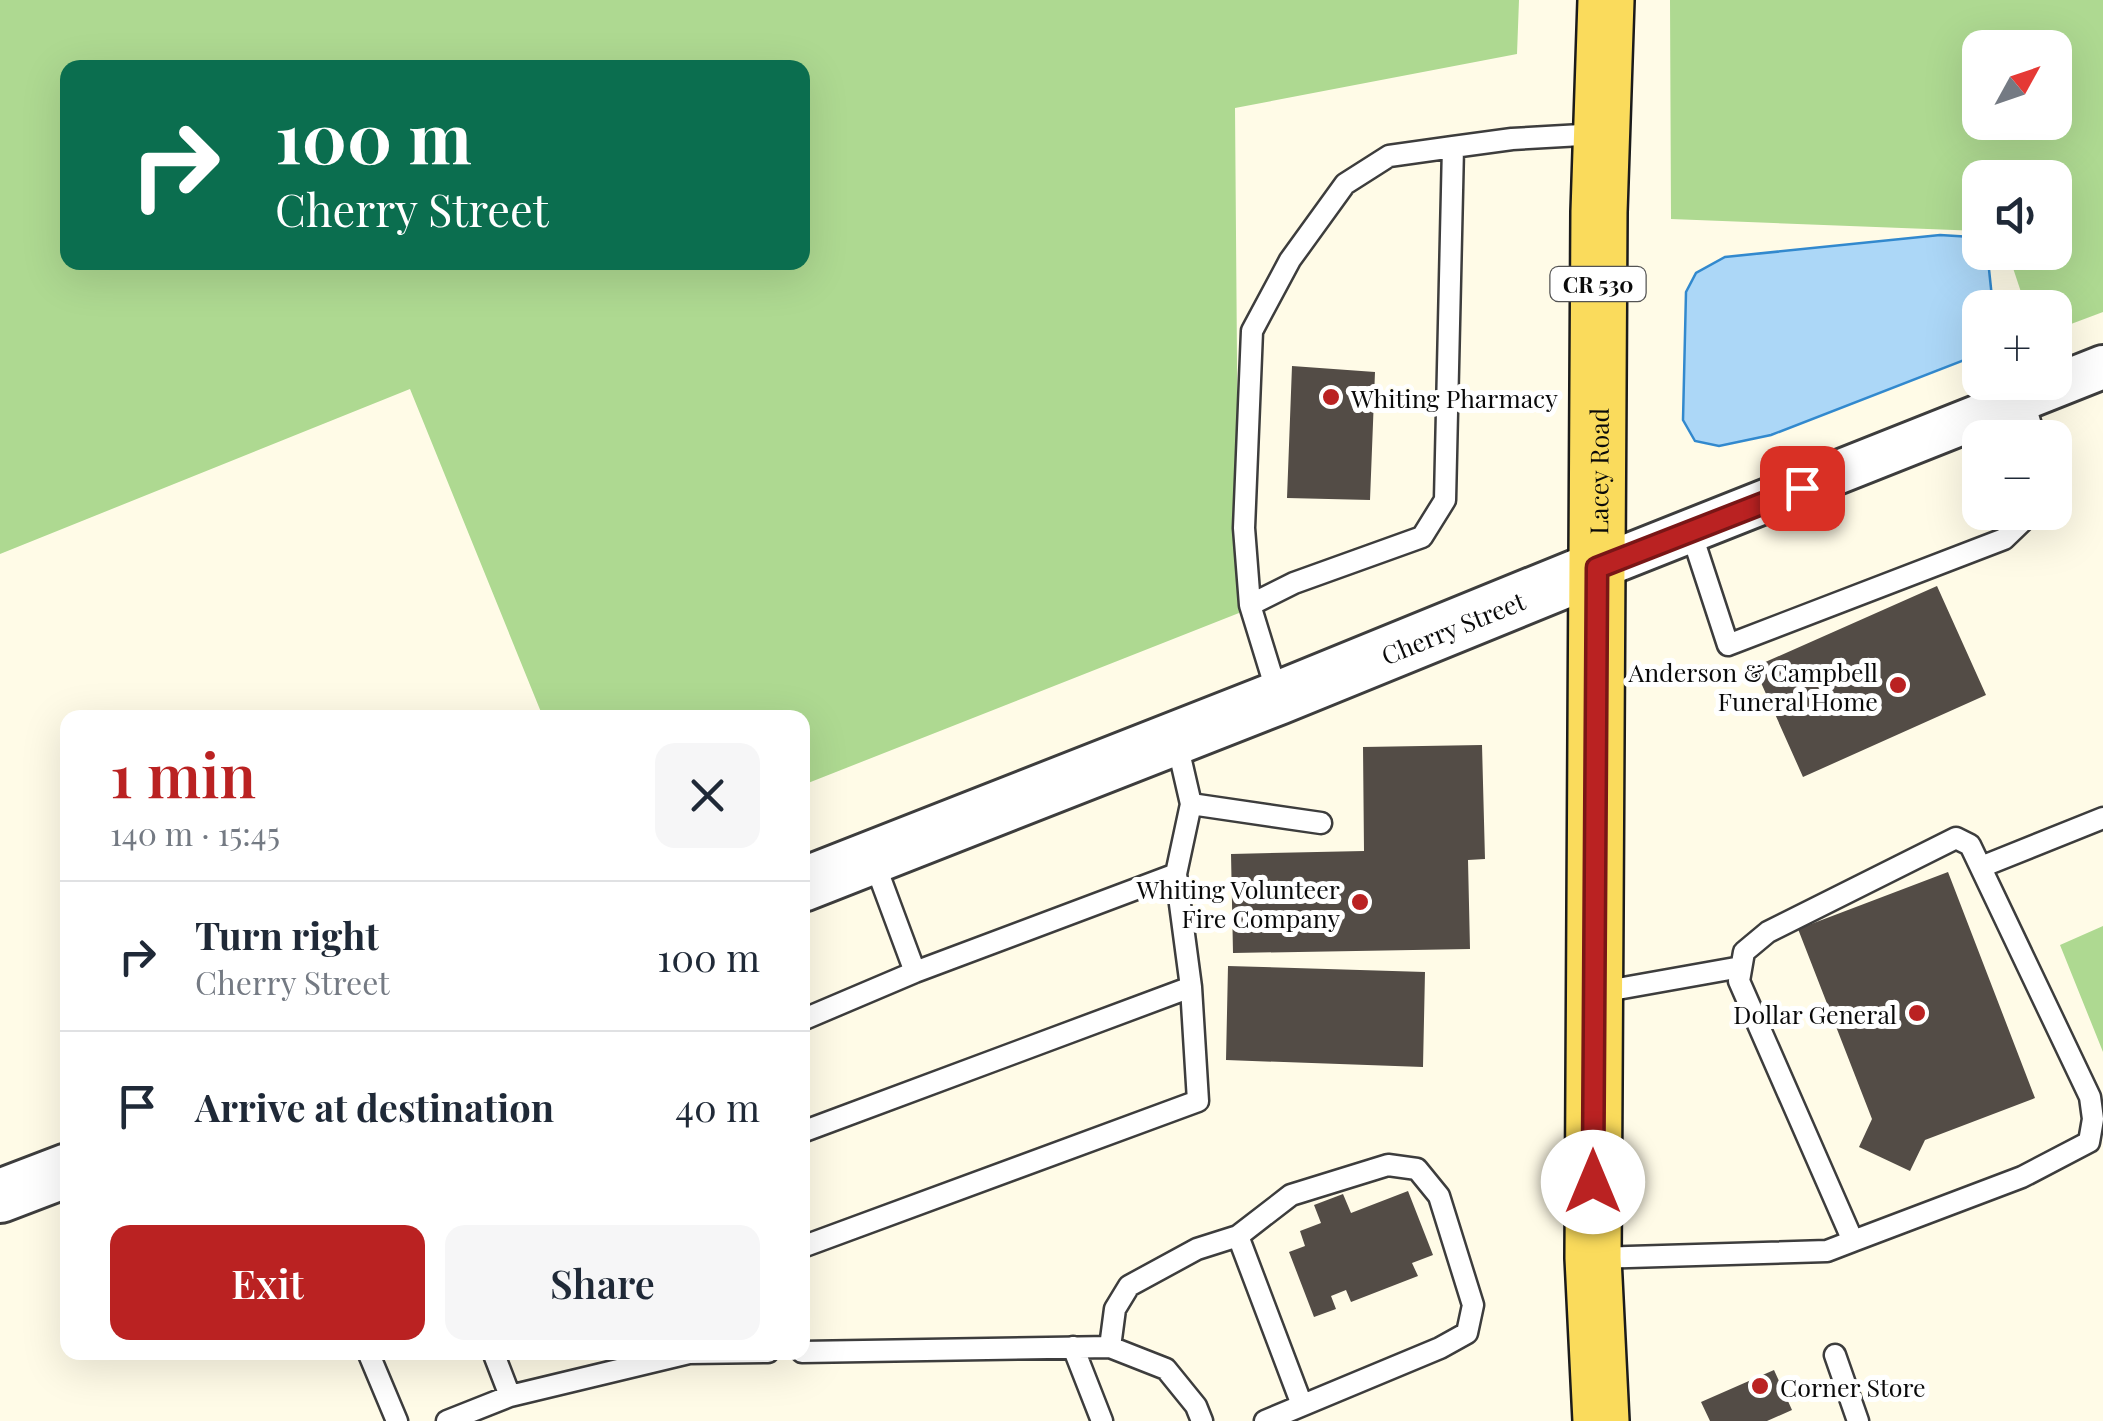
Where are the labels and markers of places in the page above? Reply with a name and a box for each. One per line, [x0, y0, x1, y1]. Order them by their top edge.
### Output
place label: Whiting Pharmacy [1350, 381, 1558, 414]
marker: Whiting Pharmacy [1320, 386, 1342, 408]
pin [1760, 446, 1845, 531]
place label: Anderson & Campbell Funeral Home [1627, 655, 1878, 717]
marker: Anderson & Campbell Funeral Home [1887, 674, 1909, 696]
place label: Whiting Volunteer Fire Company [1136, 872, 1340, 934]
marker: Whiting Volunteer Fire Company [1349, 891, 1371, 913]
place label: Dollar General [1733, 997, 1897, 1030]
marker: Dollar General [1906, 1002, 1928, 1024]
place label: Corner Store [1780, 1370, 1926, 1403]
marker: Corner Store [1749, 1375, 1771, 1397]

